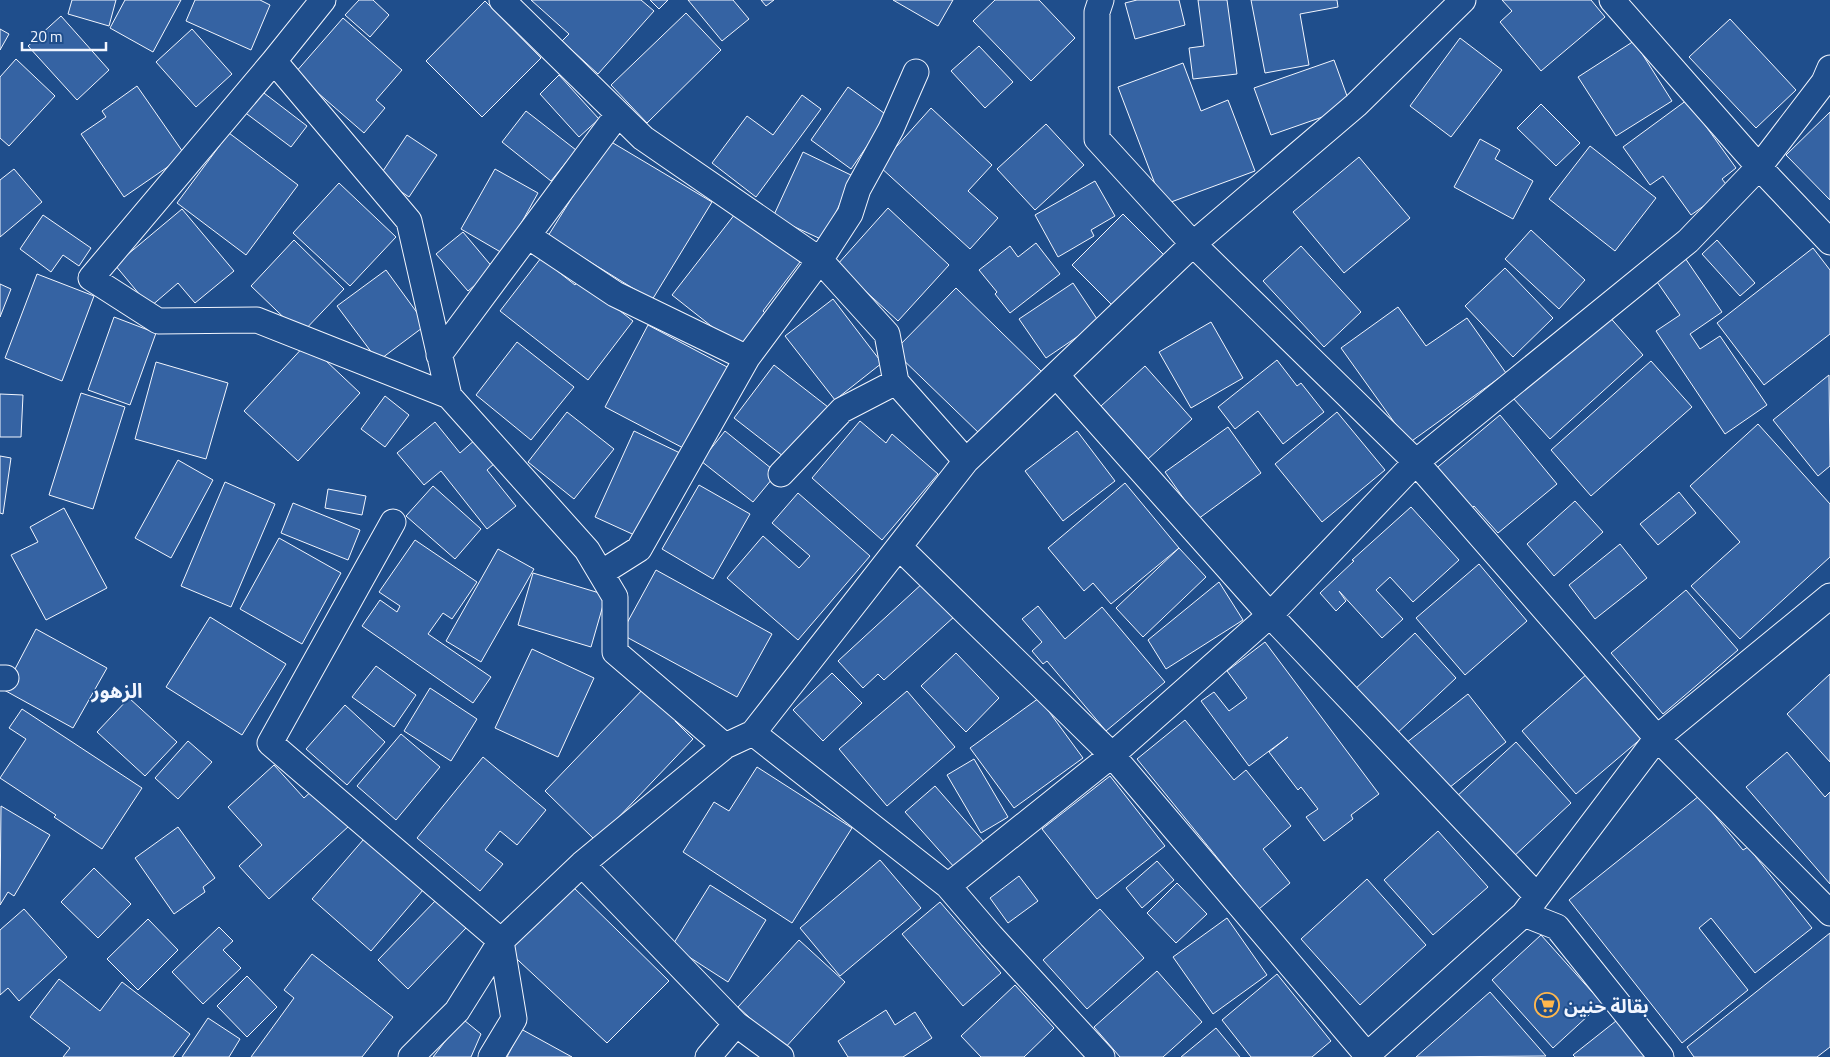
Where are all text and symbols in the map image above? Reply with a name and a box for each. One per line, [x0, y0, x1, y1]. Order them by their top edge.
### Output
scale bar [22, 20, 106, 52]
text: 20 m [30, 25, 63, 48]
district label: الزهور [90, 675, 143, 706]
place label: بقالة حنين [1564, 991, 1649, 1020]
supermarket icon: بقالة حنين [1534, 992, 1560, 1018]

